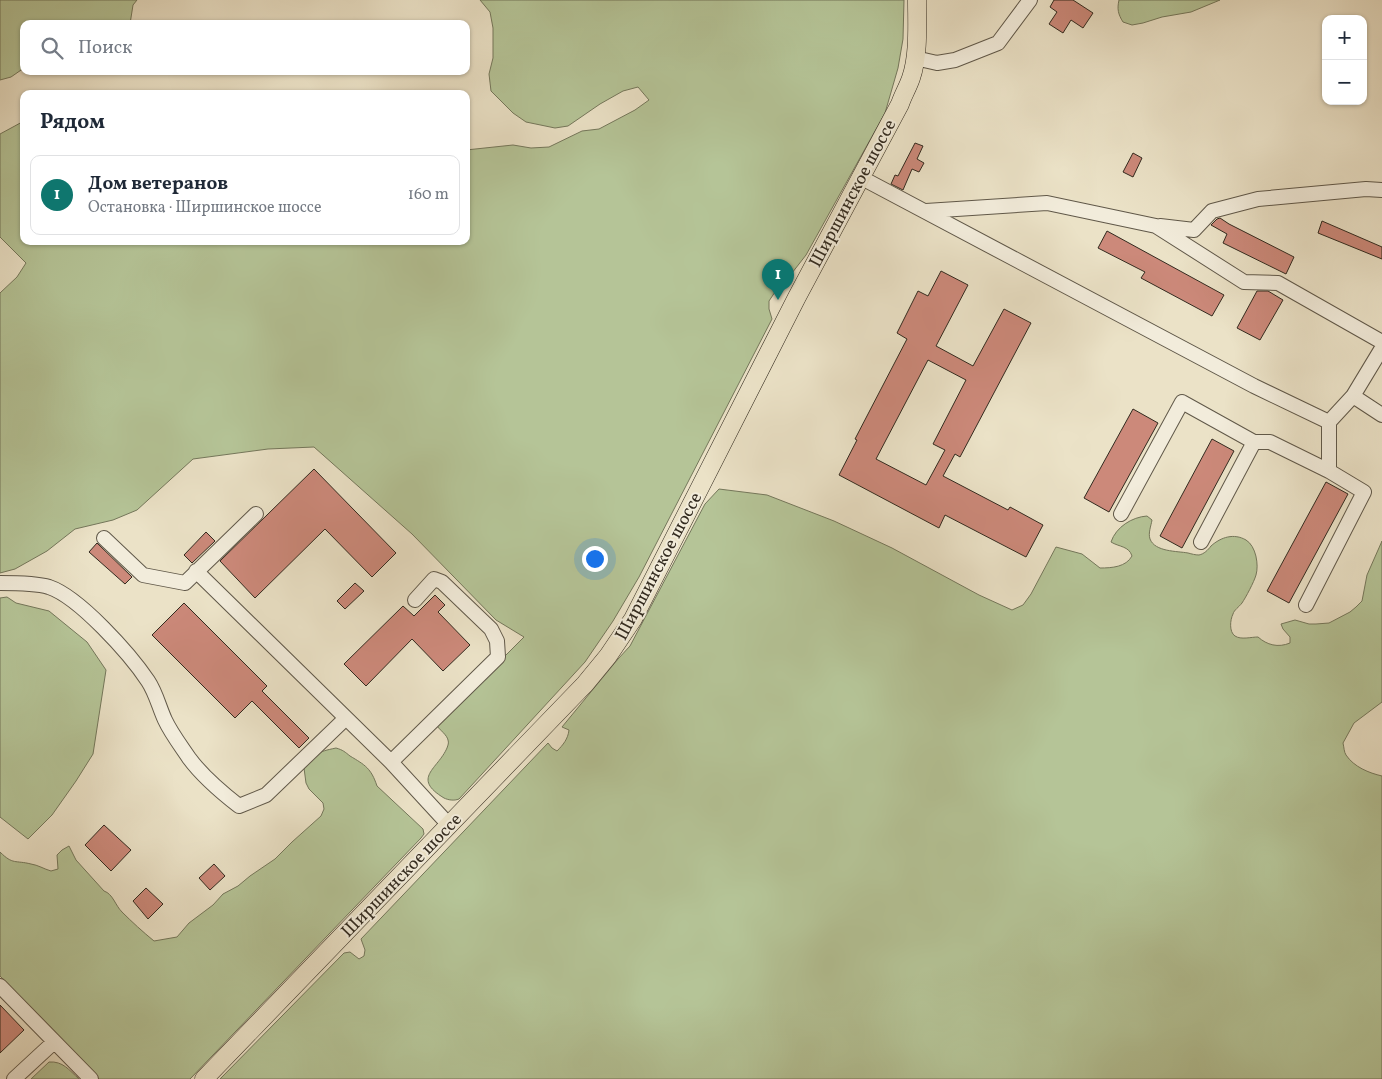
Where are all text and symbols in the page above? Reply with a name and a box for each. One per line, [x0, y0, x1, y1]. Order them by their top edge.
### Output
map controls [1322, 15, 1367, 105]
button: + [1322, 15, 1367, 60]
search box [20, 20, 470, 75]
icon: search [38, 34, 66, 62]
text: Поиск [78, 35, 132, 61]
button: − [1322, 60, 1367, 105]
text: Рядом [40, 108, 105, 137]
street label: Ширшинское шоссе [804, 115, 903, 272]
text: Дом ветеранов [88, 171, 228, 197]
text: 1 [54, 184, 60, 206]
text: 160 m [408, 184, 449, 206]
text: Остановка · Ширшинское шоссе [88, 197, 322, 219]
pin: 1 [762, 259, 794, 300]
street label: Ширшинское шоссе [610, 488, 709, 645]
your location [582, 546, 608, 572]
street label: Ширшинское шоссе [336, 808, 468, 944]

